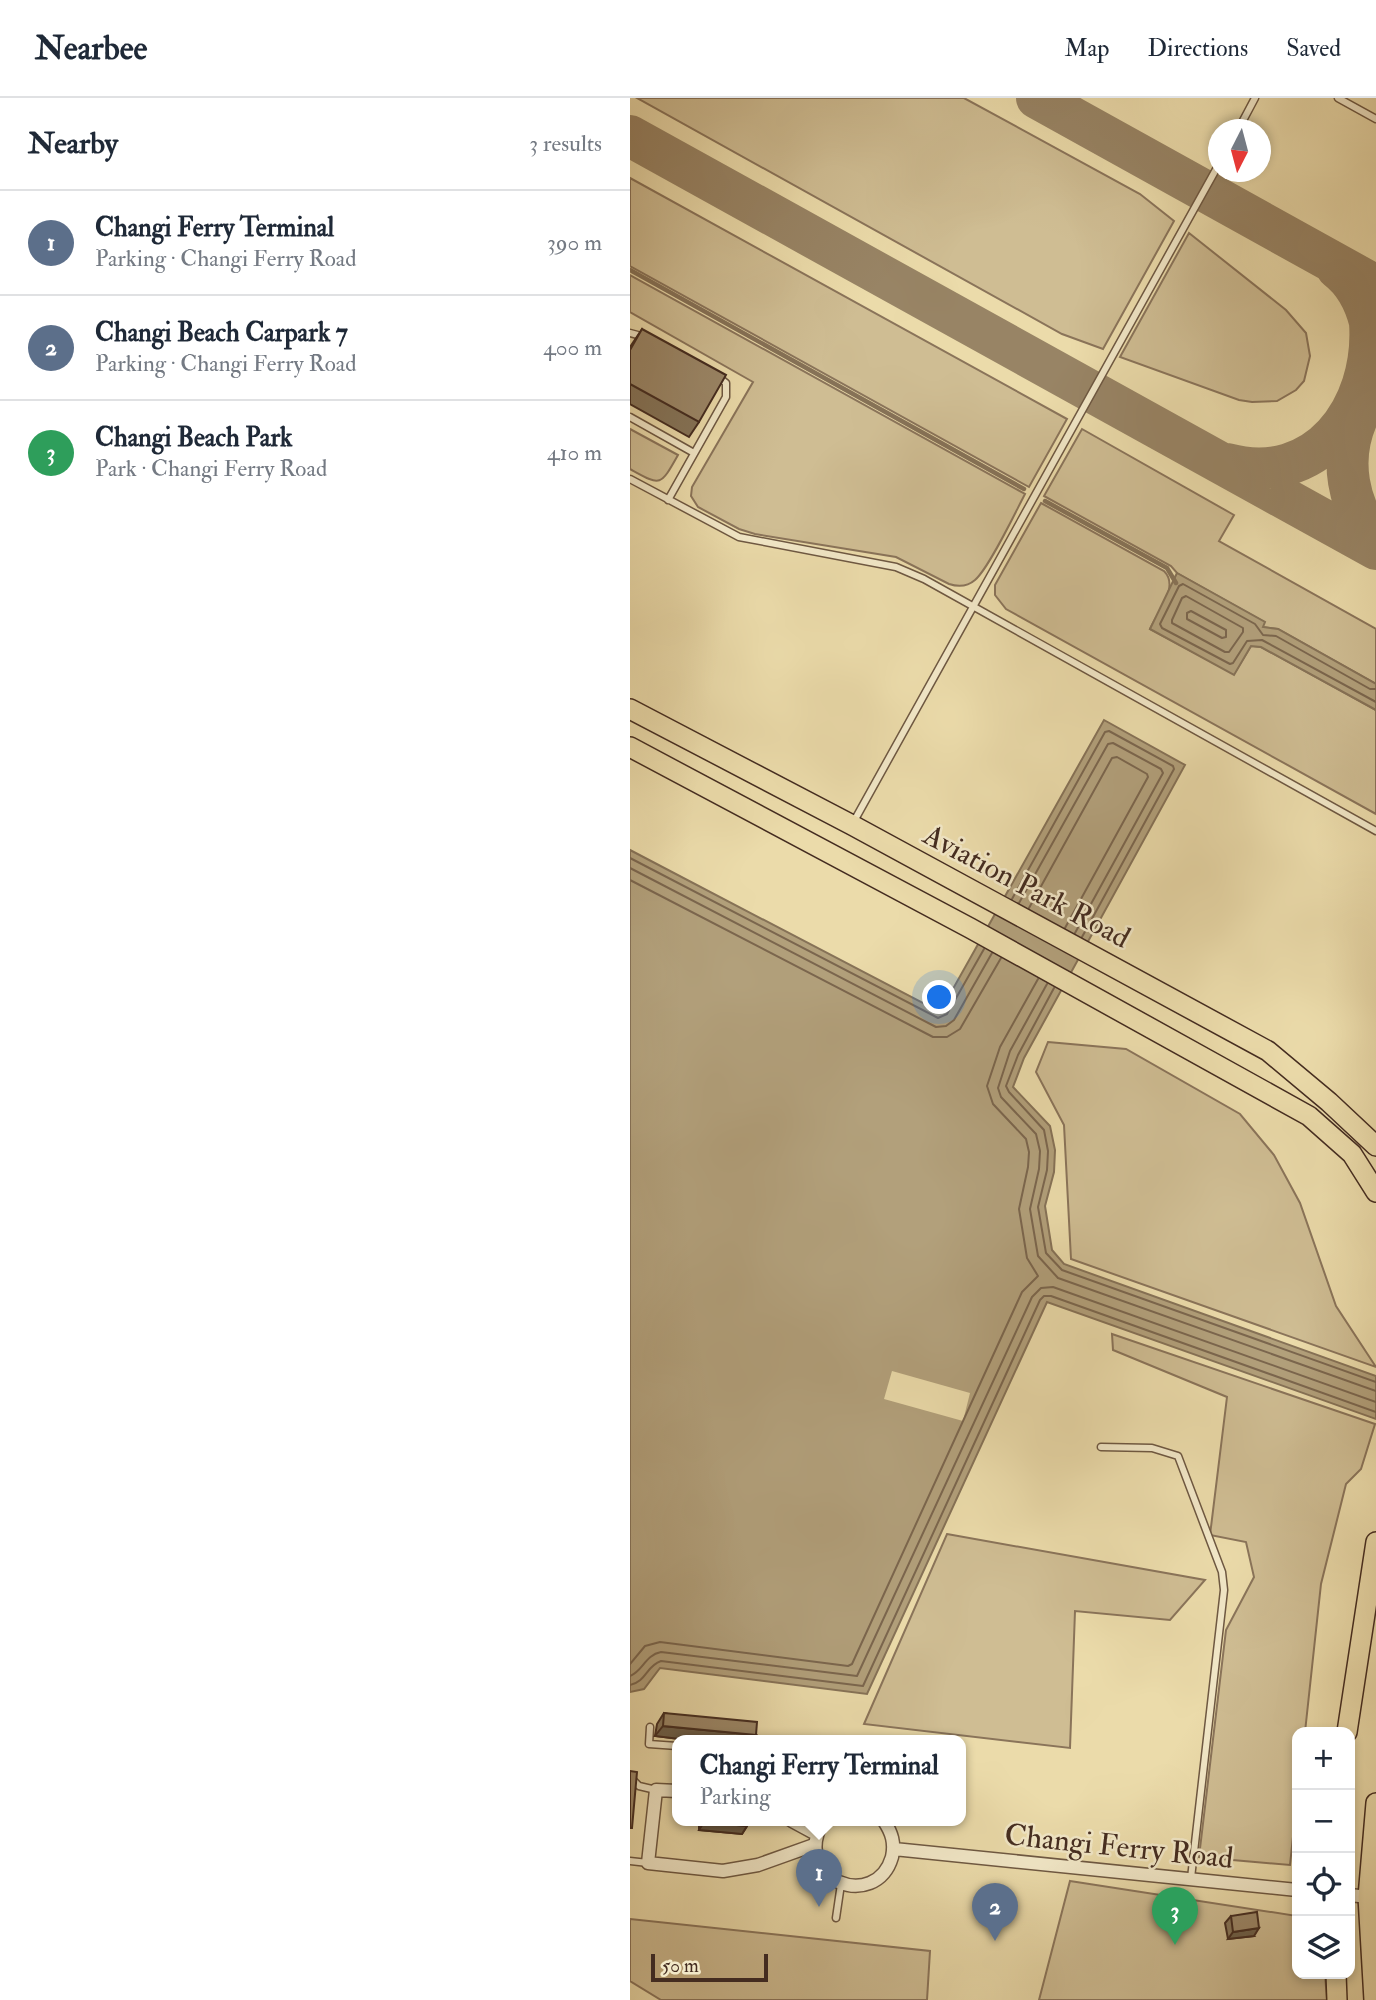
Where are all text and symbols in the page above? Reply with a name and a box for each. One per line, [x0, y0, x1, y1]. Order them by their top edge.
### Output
text: Nearbee [35, 28, 147, 69]
text: Map [1064, 33, 1109, 64]
text: Directions [1147, 33, 1248, 64]
text: Saved [1286, 33, 1341, 64]
north arrow [1208, 119, 1271, 182]
text: Nearby [28, 125, 118, 162]
text: 3 results [529, 129, 602, 158]
text: Changi Ferry Terminal [95, 212, 334, 244]
text: 1 [47, 228, 55, 257]
text: 390 m [547, 228, 602, 257]
text: Parking · Changi Ferry Road [95, 244, 357, 273]
text: Changi Beach Carpark 7 [95, 317, 348, 349]
text: 2 [45, 333, 57, 362]
text: 400 m [543, 333, 602, 362]
text: Parking · Changi Ferry Road [95, 349, 357, 378]
text: Changi Beach Park [95, 422, 292, 454]
text: 3 [47, 438, 55, 467]
text: 410 m [547, 438, 602, 467]
text: Park · Changi Ferry Road [95, 454, 327, 483]
street label: Aviation Park Road [916, 816, 1137, 957]
your location [922, 980, 956, 1014]
map controls [1292, 1727, 1355, 1979]
button: + [1292, 1727, 1355, 1790]
popup [672, 1735, 966, 1826]
text: Changi Ferry Terminal [699, 1750, 939, 1782]
text: Parking [699, 1782, 771, 1811]
button: − [1292, 1790, 1355, 1853]
street label: Changi Ferry Road [1003, 1816, 1235, 1877]
pin: 1 [796, 1849, 842, 1907]
button: locate [1292, 1853, 1355, 1916]
pin: 2 [972, 1883, 1018, 1941]
pin: 3 [1152, 1887, 1198, 1945]
button: layers [1292, 1916, 1355, 1979]
scale bar [651, 1951, 768, 1983]
text: 50 m [662, 1954, 699, 1978]

